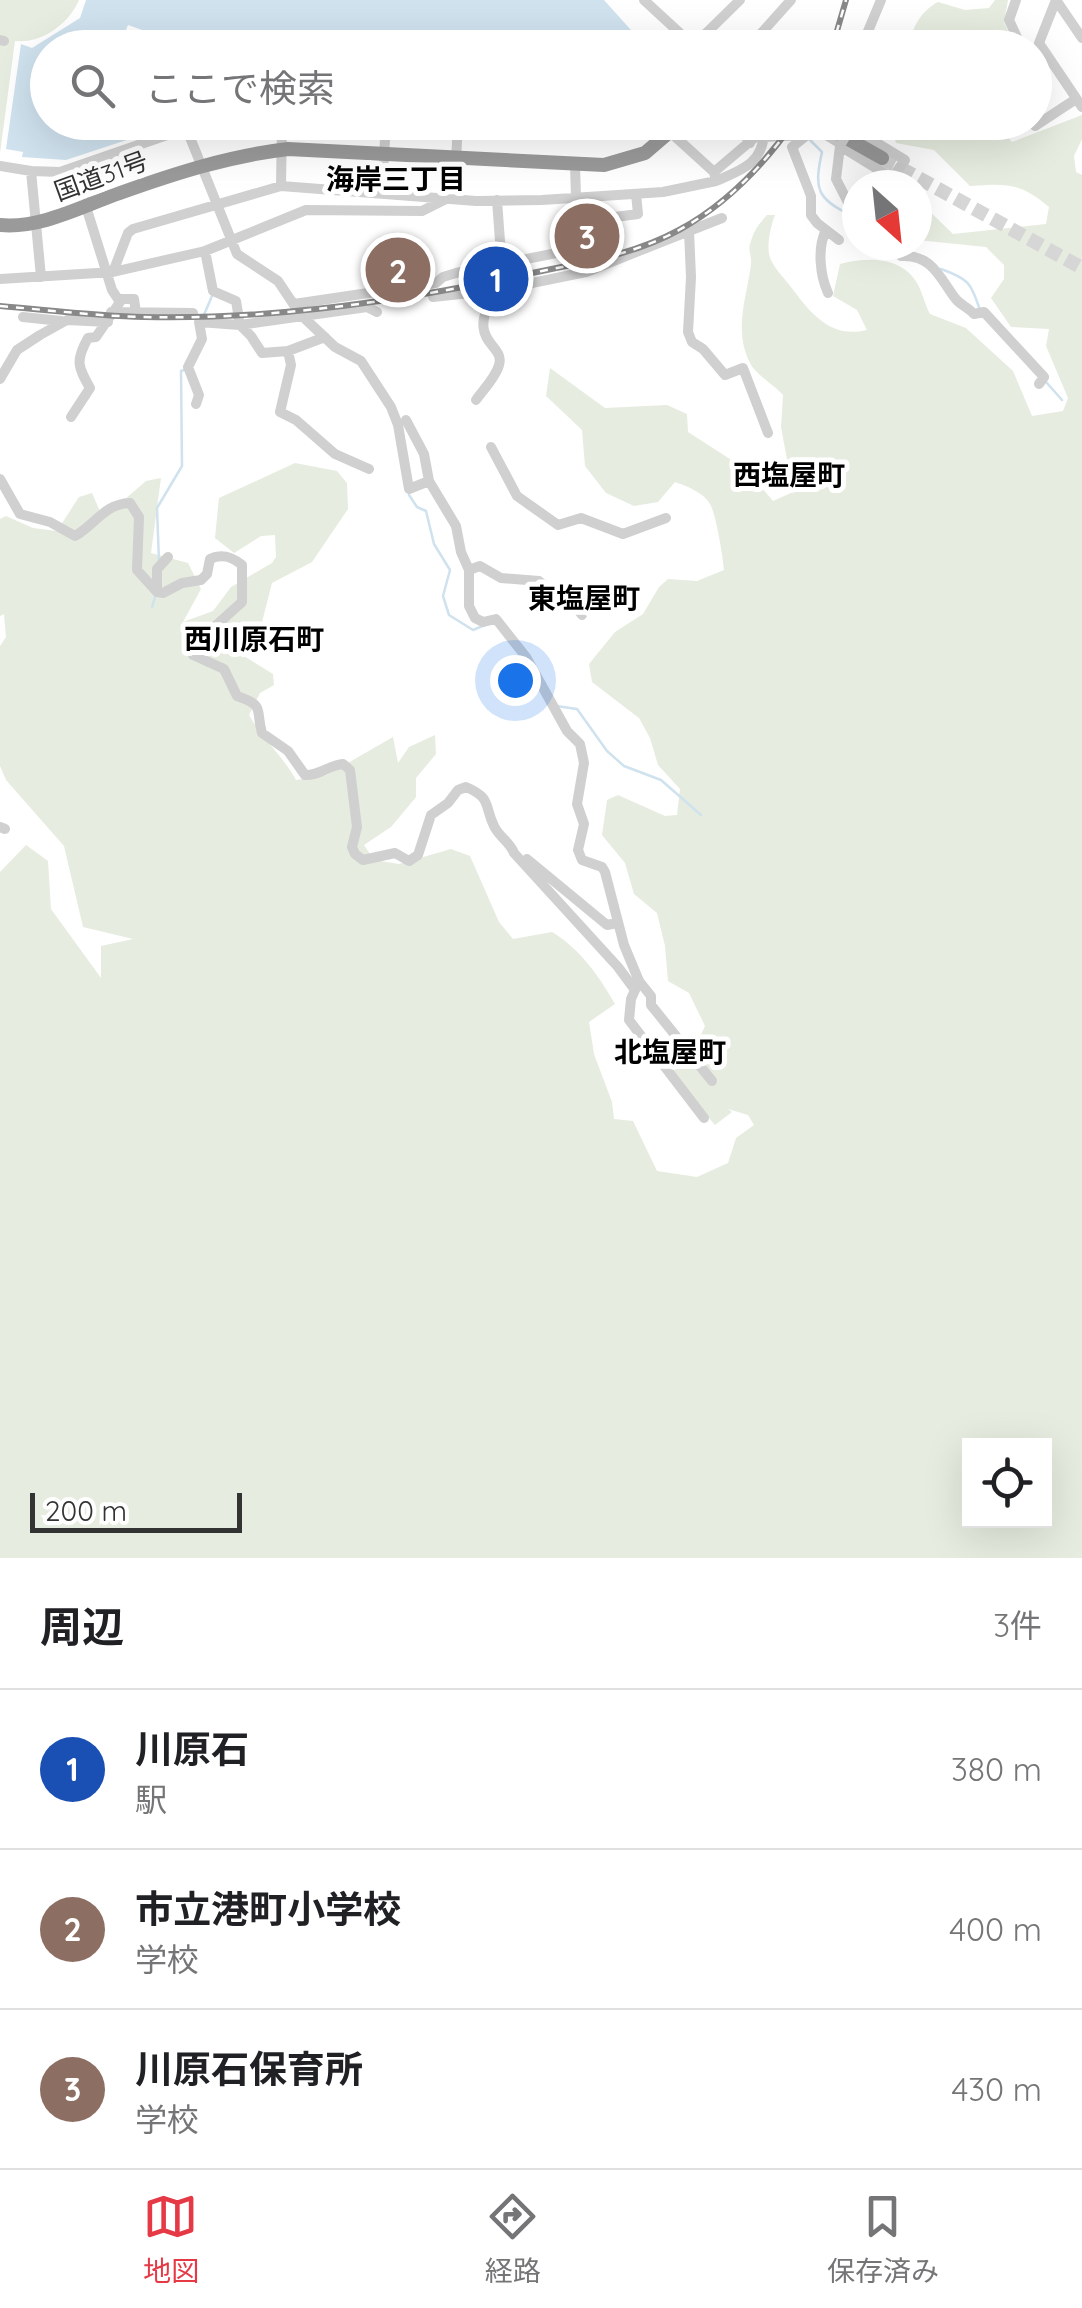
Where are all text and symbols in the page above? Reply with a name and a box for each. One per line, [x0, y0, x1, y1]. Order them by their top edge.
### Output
search box [30, 30, 1052, 140]
icon: search [65, 58, 120, 113]
text: ここで検索 [145, 64, 335, 112]
street label: 国道31号 [50, 144, 152, 207]
district label: 海岸三丁目 [326, 161, 466, 196]
north arrow [842, 170, 932, 260]
pin: 3 [554, 198, 620, 274]
pin: 2 [366, 232, 430, 308]
pin: 1 [464, 242, 528, 316]
district label: 西塩屋町 [733, 457, 845, 492]
district label: 東塩屋町 [528, 580, 640, 615]
district label: 西川原石町 [184, 621, 324, 656]
your location [490, 655, 541, 706]
district label: 北塩屋町 [614, 1034, 726, 1069]
map controls [962, 1438, 1052, 1528]
button: locate [962, 1438, 1052, 1528]
scale bar [30, 1488, 242, 1532]
text: 200 m [45, 1493, 127, 1528]
text: 周辺 [40, 1600, 124, 1653]
text: 3件 [993, 1605, 1042, 1645]
text: 川原石 [135, 1725, 249, 1773]
text: 1 [66, 1749, 79, 1789]
text: 380 m [951, 1749, 1042, 1789]
text: 駅 [135, 1779, 167, 1819]
text: 市立港町小学校 [135, 1885, 401, 1933]
text: 2 [63, 1909, 82, 1949]
text: 400 m [949, 1909, 1042, 1949]
text: 学校 [135, 1939, 199, 1979]
text: 川原石保育所 [135, 2045, 363, 2093]
text: 3 [64, 2069, 81, 2109]
text: 430 m [951, 2069, 1042, 2109]
text: 学校 [135, 2099, 199, 2139]
tab: 地図 [143, 2189, 199, 2289]
tab: 経路 [485, 2189, 541, 2289]
tab: 保存済み [827, 2189, 939, 2289]

